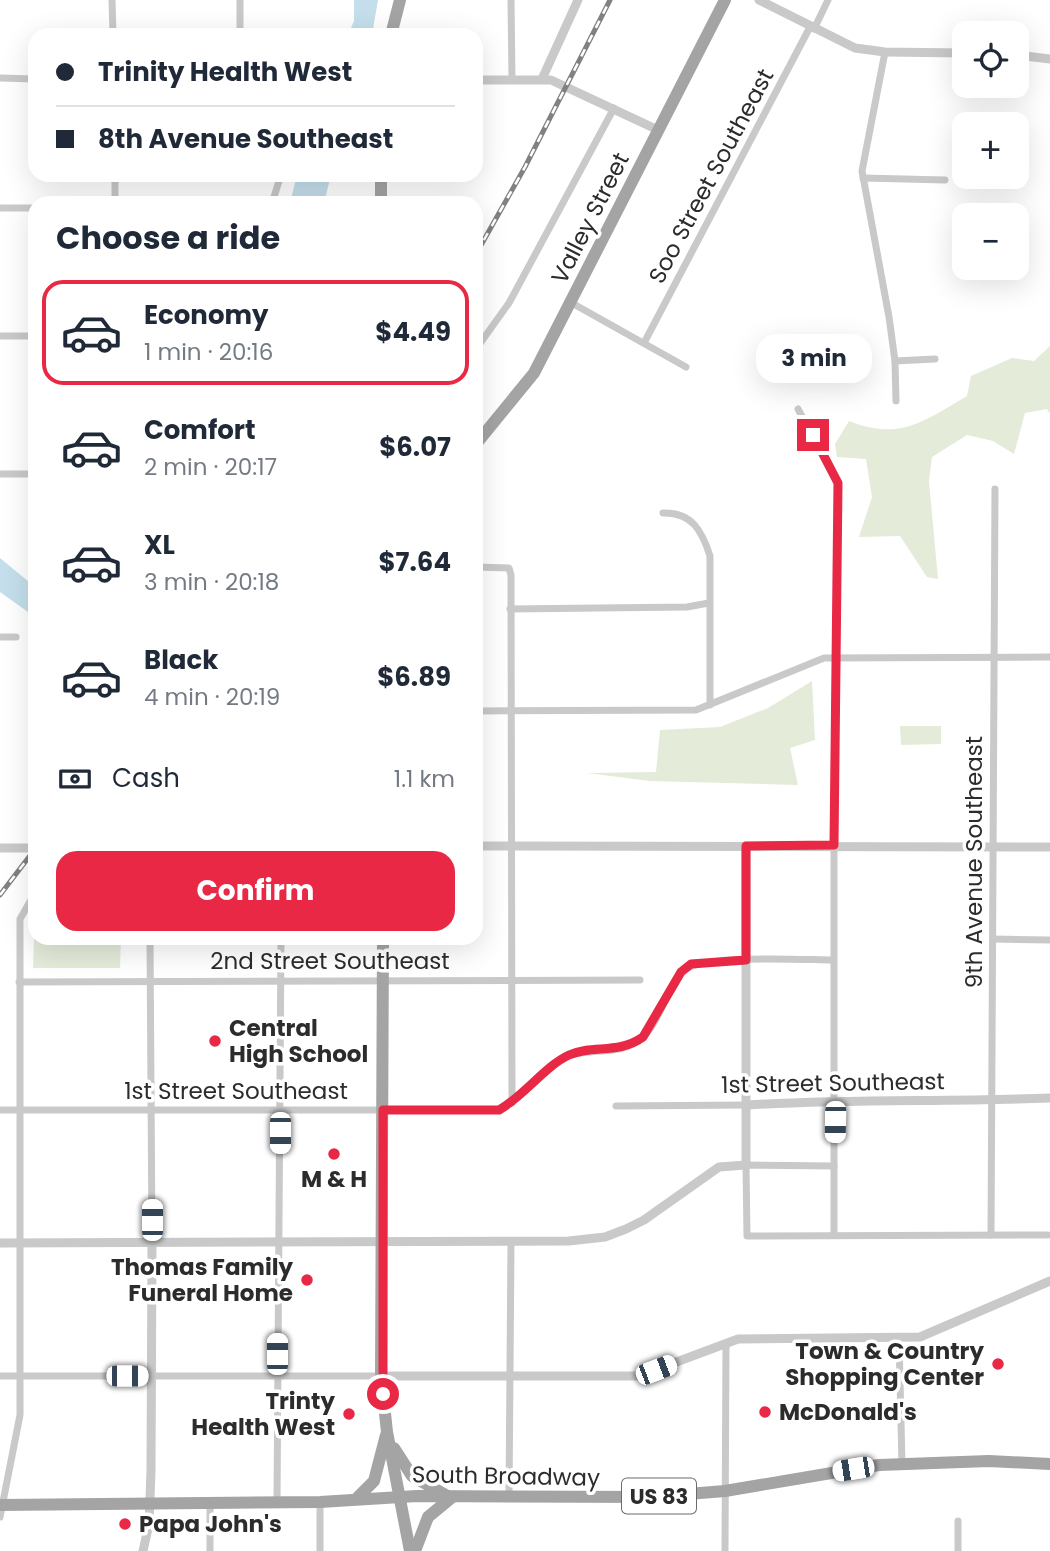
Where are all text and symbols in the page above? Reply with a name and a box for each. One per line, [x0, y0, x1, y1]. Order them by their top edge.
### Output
map controls [952, 21, 1029, 280]
button: locate [952, 21, 1029, 98]
text: Trinity Health West [98, 54, 352, 90]
street label: Soo Street Southeast [641, 63, 781, 289]
button: + [952, 112, 1029, 189]
text: 8th Avenue Southeast [98, 121, 393, 157]
street label: Valley Street [543, 147, 637, 289]
button: − [952, 203, 1029, 280]
text: Choose a ride [56, 215, 280, 260]
text: Economy [144, 297, 268, 333]
icon: car [60, 301, 123, 364]
text: $4.49 [375, 314, 451, 350]
callout: 3 min [755, 334, 871, 382]
text: 1 min · 20:16 [144, 336, 273, 368]
text: 3 min [781, 342, 847, 374]
text: Comfort [144, 412, 256, 448]
icon: car [60, 416, 123, 479]
route end [797, 419, 829, 451]
text: $6.07 [379, 429, 451, 465]
text: 2 min · 20:17 [144, 451, 277, 483]
text: XL [144, 527, 175, 563]
icon: car [60, 531, 123, 594]
text: $7.64 [378, 544, 451, 580]
text: 3 min · 20:18 [144, 566, 279, 598]
text: Black [144, 642, 218, 678]
icon: car [60, 646, 123, 709]
text: $6.89 [377, 659, 451, 695]
text: 4 min · 20:19 [144, 681, 280, 713]
street label: 9th Avenue Southeast [958, 736, 990, 988]
icon: cash [56, 760, 94, 798]
text: Cash [112, 760, 180, 796]
text: 1.1 km [394, 763, 455, 795]
button: Confirm [56, 851, 455, 931]
street label: 2nd Street Southeast [210, 945, 450, 977]
place label: Central High School [229, 1012, 368, 1070]
marker: Central High School [207, 1033, 223, 1049]
street label: 1st Street Southeast [721, 1065, 945, 1101]
street label: 1st Street Southeast [124, 1075, 348, 1107]
car [825, 1101, 846, 1143]
car [270, 1112, 291, 1154]
marker: M & H [326, 1146, 342, 1162]
place label: M & H [301, 1163, 367, 1195]
car [142, 1199, 163, 1241]
place label: Thomas Family Funeral Home [111, 1251, 293, 1309]
marker: Thomas Family Funeral Home [299, 1272, 315, 1288]
car [267, 1333, 288, 1375]
place label: Town & Country Shopping Center [785, 1335, 984, 1393]
car [633, 1353, 680, 1387]
marker: Town & Country Shopping Center [990, 1356, 1006, 1372]
car [107, 1366, 149, 1387]
route start [367, 1378, 399, 1410]
place label: Trinty Health West [191, 1385, 335, 1443]
place label: McDonald's [779, 1396, 917, 1428]
marker: McDonald's [757, 1404, 773, 1420]
marker: Trinty Health West [341, 1406, 357, 1422]
car [831, 1455, 876, 1483]
street label: South Broadway [412, 1458, 600, 1494]
road number: US 83 [622, 1478, 696, 1514]
place label: Papa John's [139, 1508, 282, 1540]
marker: Papa John's [117, 1516, 133, 1532]

